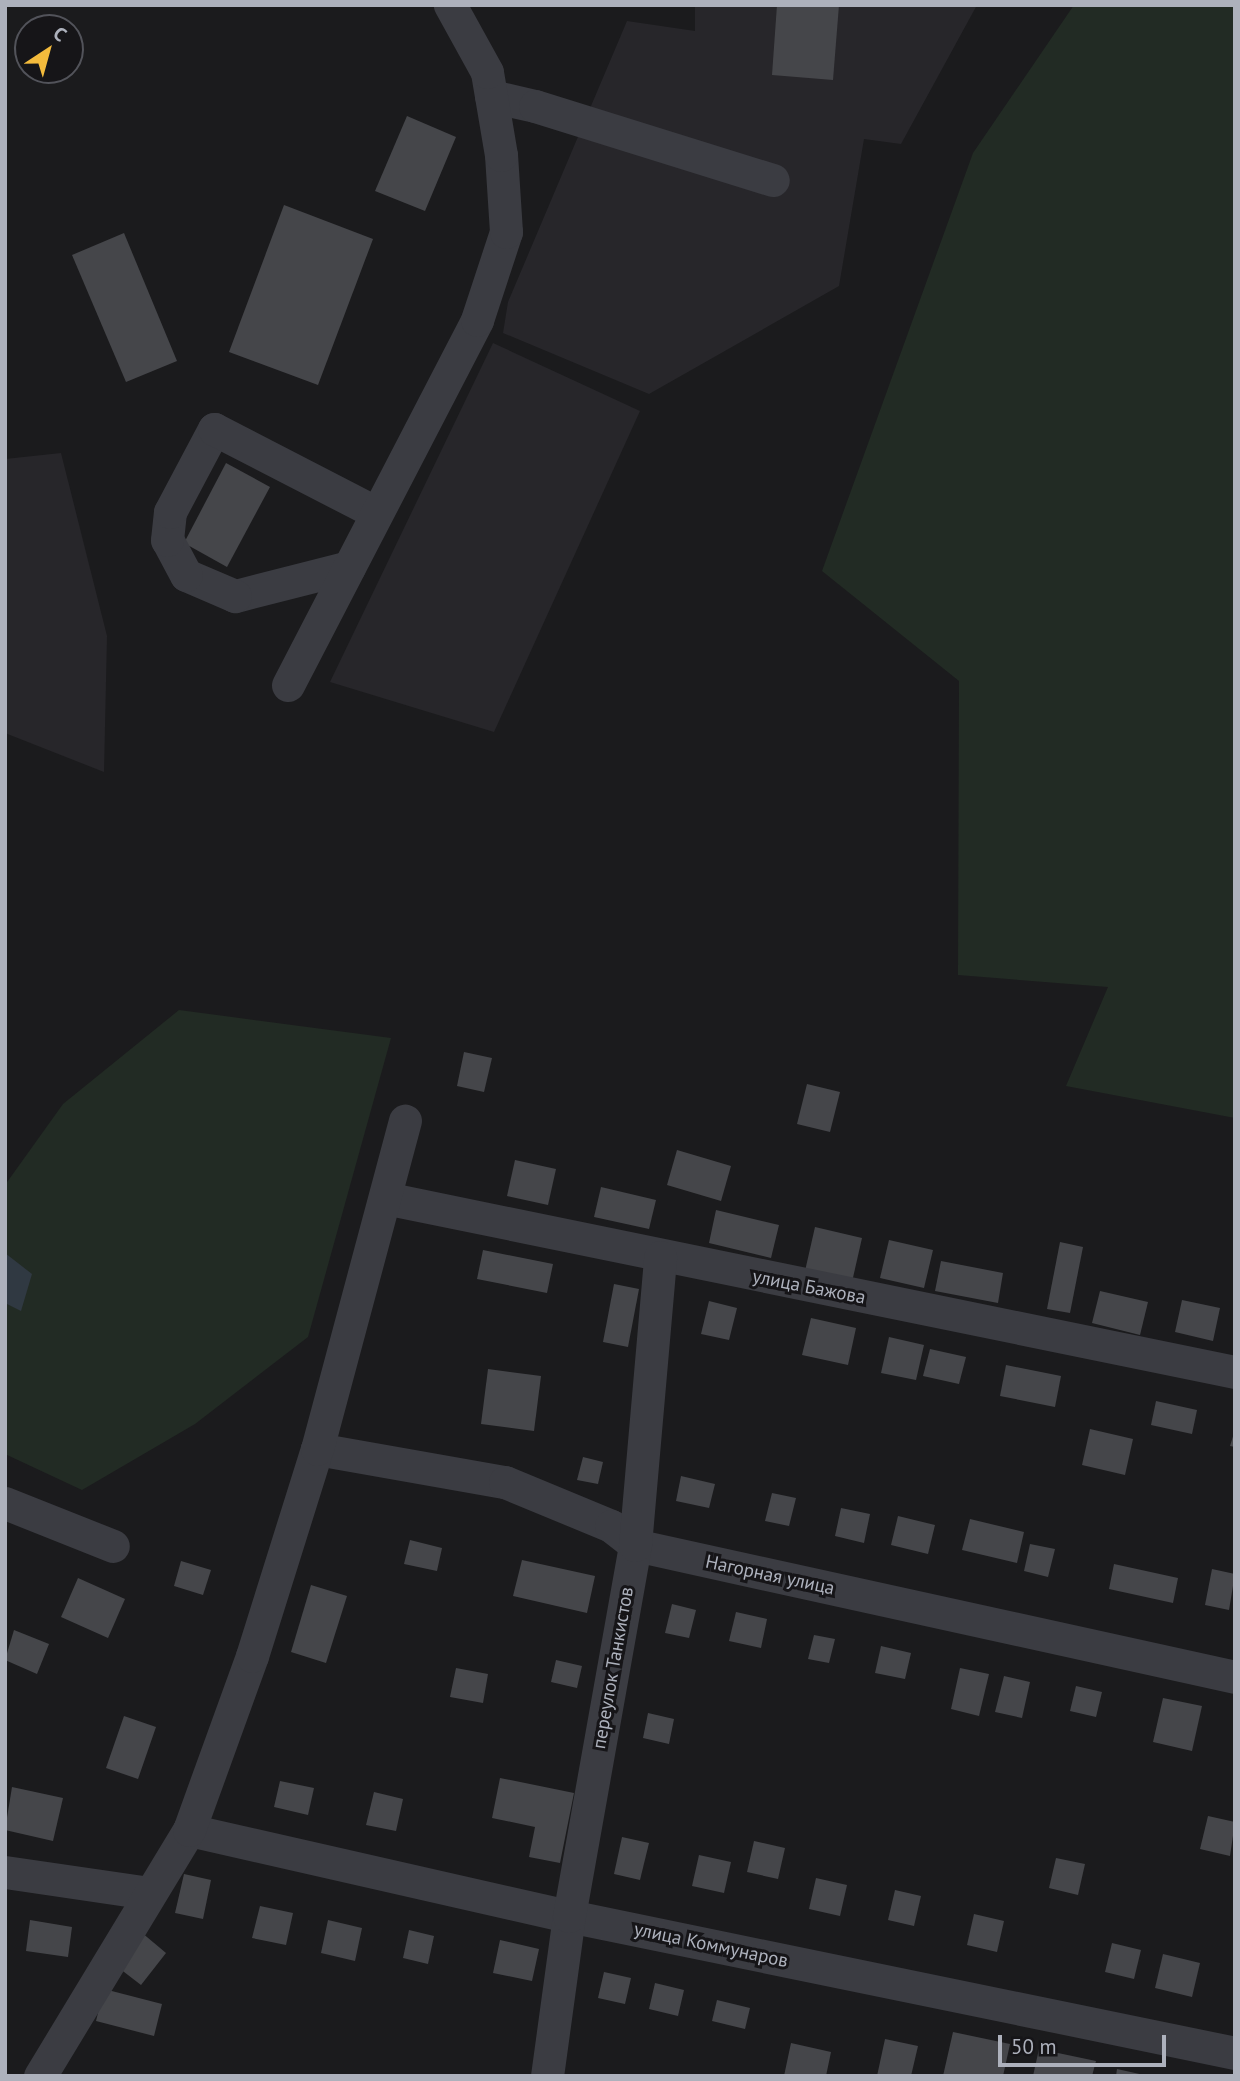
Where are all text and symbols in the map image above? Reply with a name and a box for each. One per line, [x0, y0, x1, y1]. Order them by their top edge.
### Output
north arrow [14, 14, 84, 84]
text: С [49, 21, 72, 46]
street label: улица Бажова [750, 1265, 868, 1309]
street label: Нагорная улица [703, 1550, 837, 1600]
street label: переулок Танкистов [587, 1585, 639, 1751]
street label: улица Коммунаров [632, 1918, 790, 1972]
scale bar [1002, 2022, 1170, 2066]
text: 50 m [1011, 2033, 1057, 2060]

